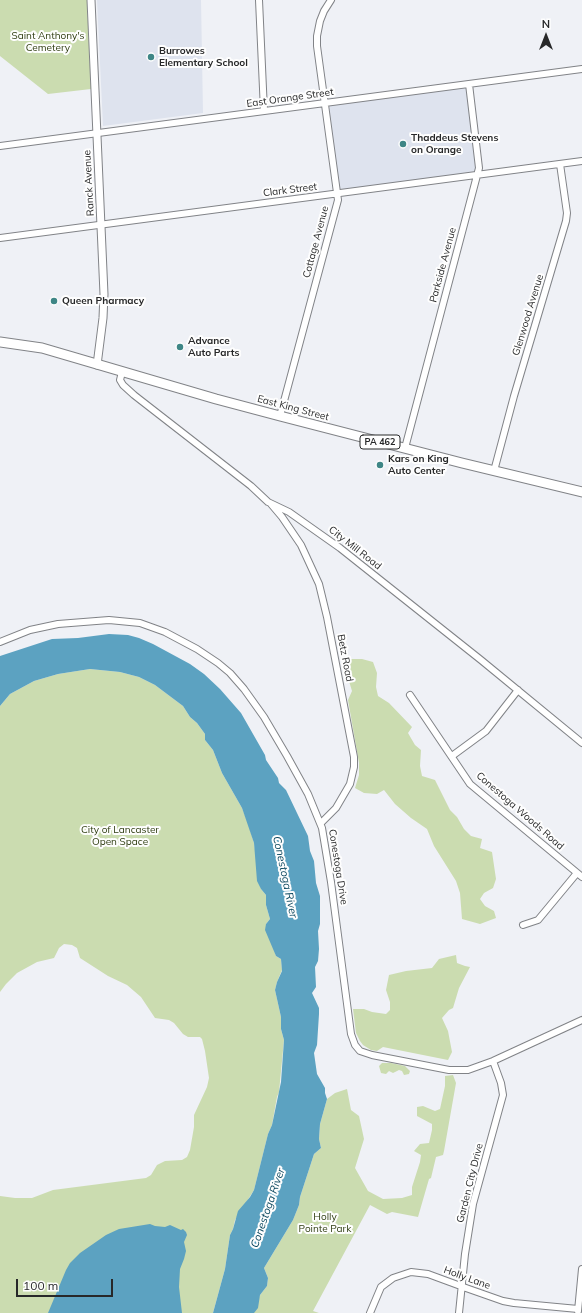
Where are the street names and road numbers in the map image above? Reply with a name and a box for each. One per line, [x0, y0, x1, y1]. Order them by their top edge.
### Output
street label: East Orange Street [246, 86, 334, 110]
street label: Ranck Avenue [81, 150, 97, 216]
street label: Clark Street [262, 181, 318, 199]
street label: Cottage Avenue [301, 205, 331, 279]
street label: Parkside Avenue [427, 226, 459, 304]
street label: Glenwood Avenue [510, 273, 546, 357]
street label: East King Street [256, 393, 330, 423]
road number: PA 462 [360, 435, 400, 449]
street label: City Mill Road [326, 524, 384, 572]
street label: Betz Road [335, 633, 355, 683]
street label: Conestoga Woods Road [474, 770, 566, 852]
street label: Conestoga Drive [326, 828, 350, 906]
street label: Garden City Drive [454, 1142, 486, 1224]
street label: Holly Lane [442, 1264, 492, 1292]

